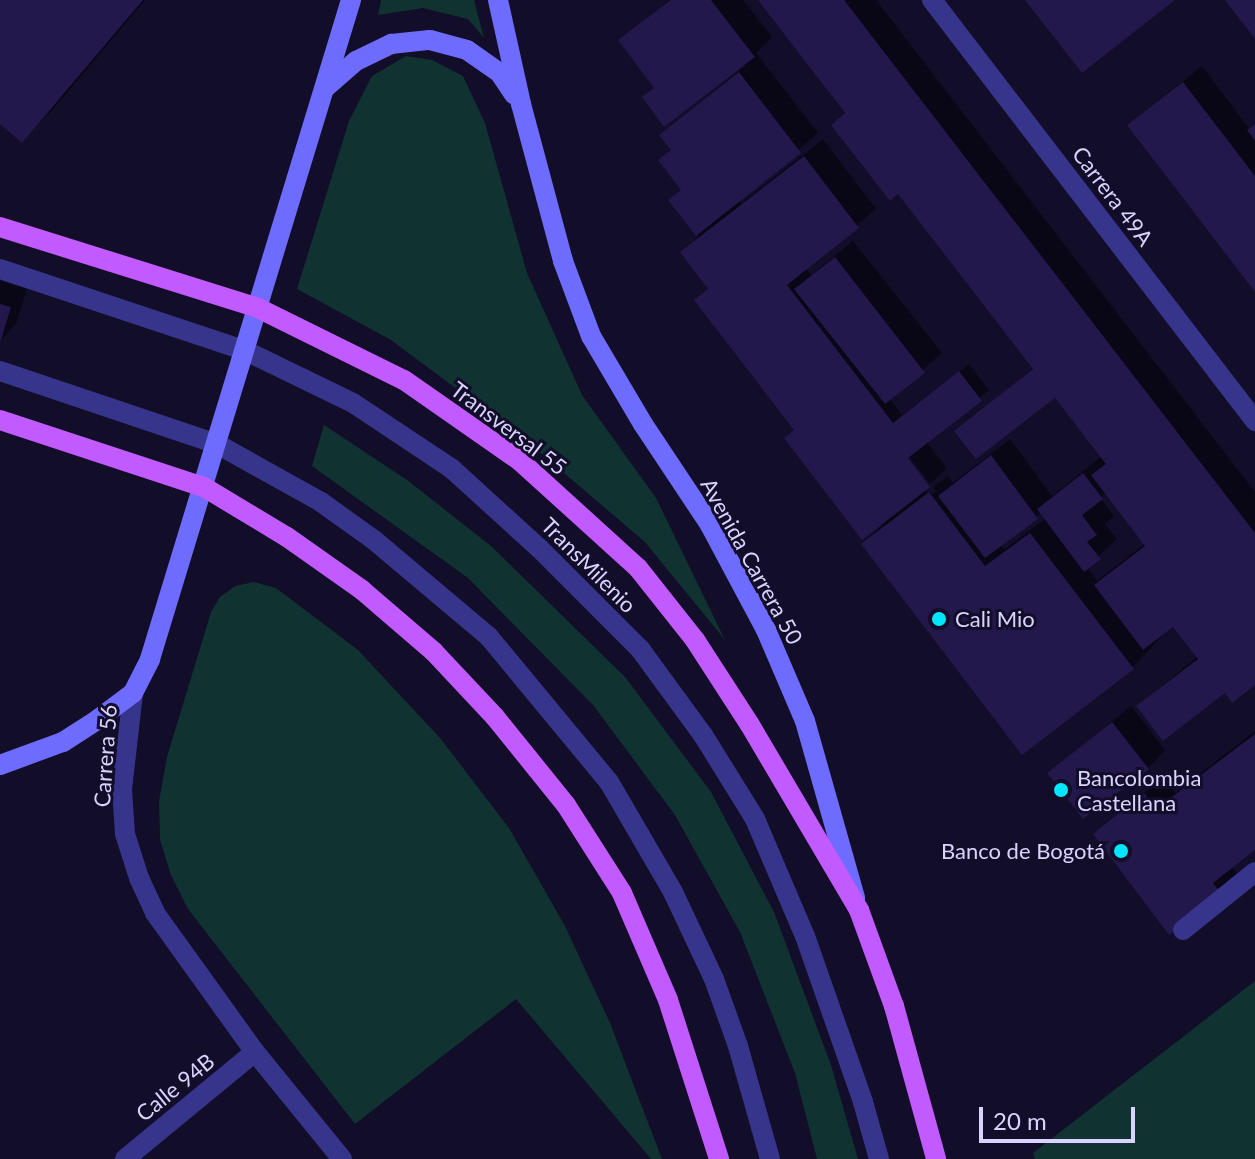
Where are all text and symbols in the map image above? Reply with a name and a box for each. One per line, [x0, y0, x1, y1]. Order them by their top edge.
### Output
street label: Carrera 49A [1067, 141, 1159, 251]
street label: Transversal 55 [446, 376, 572, 480]
street label: Avenida Carrera 50 [695, 473, 809, 649]
street label: TransMilenio [536, 512, 642, 618]
place label: Cali Mio [955, 606, 1035, 632]
marker: Cali Mio [930, 610, 948, 628]
street label: Carrera 56 [88, 704, 122, 808]
place label: Bancolombia Castellana [1077, 764, 1201, 816]
marker: Bancolombia Castellana [1052, 781, 1070, 799]
place label: Banco de Bogotá [941, 838, 1105, 864]
marker: Banco de Bogotá [1112, 842, 1130, 860]
street label: Calle 94B [131, 1047, 219, 1127]
scale bar [983, 1091, 1139, 1141]
text: 20 m [993, 1106, 1047, 1135]

